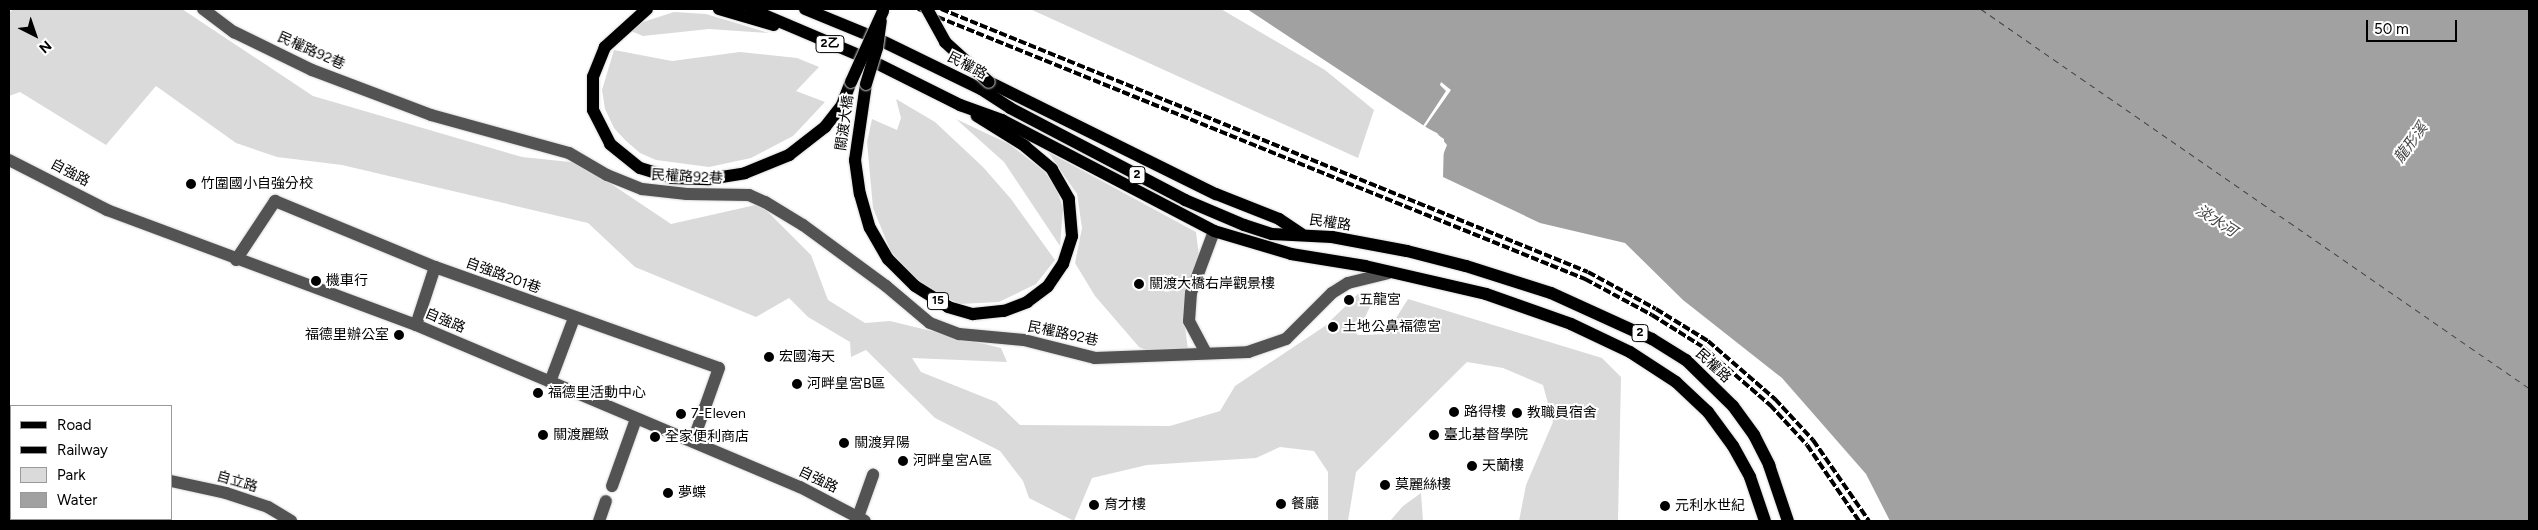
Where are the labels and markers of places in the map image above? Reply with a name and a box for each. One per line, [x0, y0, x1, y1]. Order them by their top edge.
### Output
place label: 竹圍國小自強分校 [201, 176, 313, 192]
marker: 竹圍國小自強分校 [185, 178, 197, 190]
place label: 機車行 [326, 273, 368, 289]
marker: 機車行 [310, 275, 322, 287]
place label: 關渡大橋右岸觀景樓 [1149, 276, 1275, 292]
marker: 關渡大橋右岸觀景樓 [1133, 278, 1145, 290]
place label: 五龍宮 [1359, 292, 1401, 308]
marker: 五龍宮 [1343, 294, 1355, 306]
place label: 土地公鼻福德宮 [1343, 319, 1441, 335]
marker: 土地公鼻福德宮 [1327, 321, 1339, 333]
place label: 福德里辦公室 [305, 327, 389, 343]
marker: 福德里辦公室 [393, 329, 405, 341]
place label: 宏國海天 [779, 349, 835, 365]
marker: 宏國海天 [763, 351, 775, 363]
place label: 河畔皇宮B區 [807, 376, 886, 392]
marker: 河畔皇宮B區 [791, 378, 803, 390]
place label: 福德里活動中心 [548, 385, 646, 401]
marker: 福德里活動中心 [532, 387, 544, 399]
place label: 路得樓 [1464, 404, 1506, 420]
place label: 教職員宿舍 [1527, 405, 1597, 421]
place label: 7-Eleven [691, 406, 746, 422]
marker: 路得樓 [1448, 406, 1460, 418]
marker: 教職員宿舍 [1511, 407, 1523, 419]
marker: 7-Eleven [675, 408, 687, 420]
place label: 關渡麗緻 [553, 427, 609, 443]
place label: 臺北基督學院 [1444, 427, 1528, 443]
marker: 關渡麗緻 [537, 429, 549, 441]
place label: 全家便利商店 [665, 429, 749, 445]
marker: 臺北基督學院 [1428, 429, 1440, 441]
marker: 全家便利商店 [649, 431, 661, 443]
place label: 關渡昇陽 [854, 435, 910, 451]
marker: 關渡昇陽 [838, 437, 850, 449]
place label: 河畔皇宮A區 [913, 453, 992, 469]
marker: 河畔皇宮A區 [897, 455, 909, 467]
place label: 天蘭樓 [1482, 458, 1524, 474]
marker: 天蘭樓 [1466, 460, 1478, 472]
place label: 莫麗絲樓 [1395, 477, 1451, 493]
marker: 莫麗絲樓 [1379, 479, 1391, 491]
place label: 夢蝶 [678, 485, 706, 501]
marker: 夢蝶 [662, 487, 674, 499]
place label: 餐廳 [1291, 496, 1319, 512]
place label: 育才樓 [1104, 497, 1146, 513]
marker: 餐廳 [1275, 498, 1287, 510]
place label: 元利水世紀 [1675, 498, 1745, 514]
marker: 育才樓 [1088, 499, 1100, 511]
marker: 元利水世紀 [1659, 500, 1671, 512]

